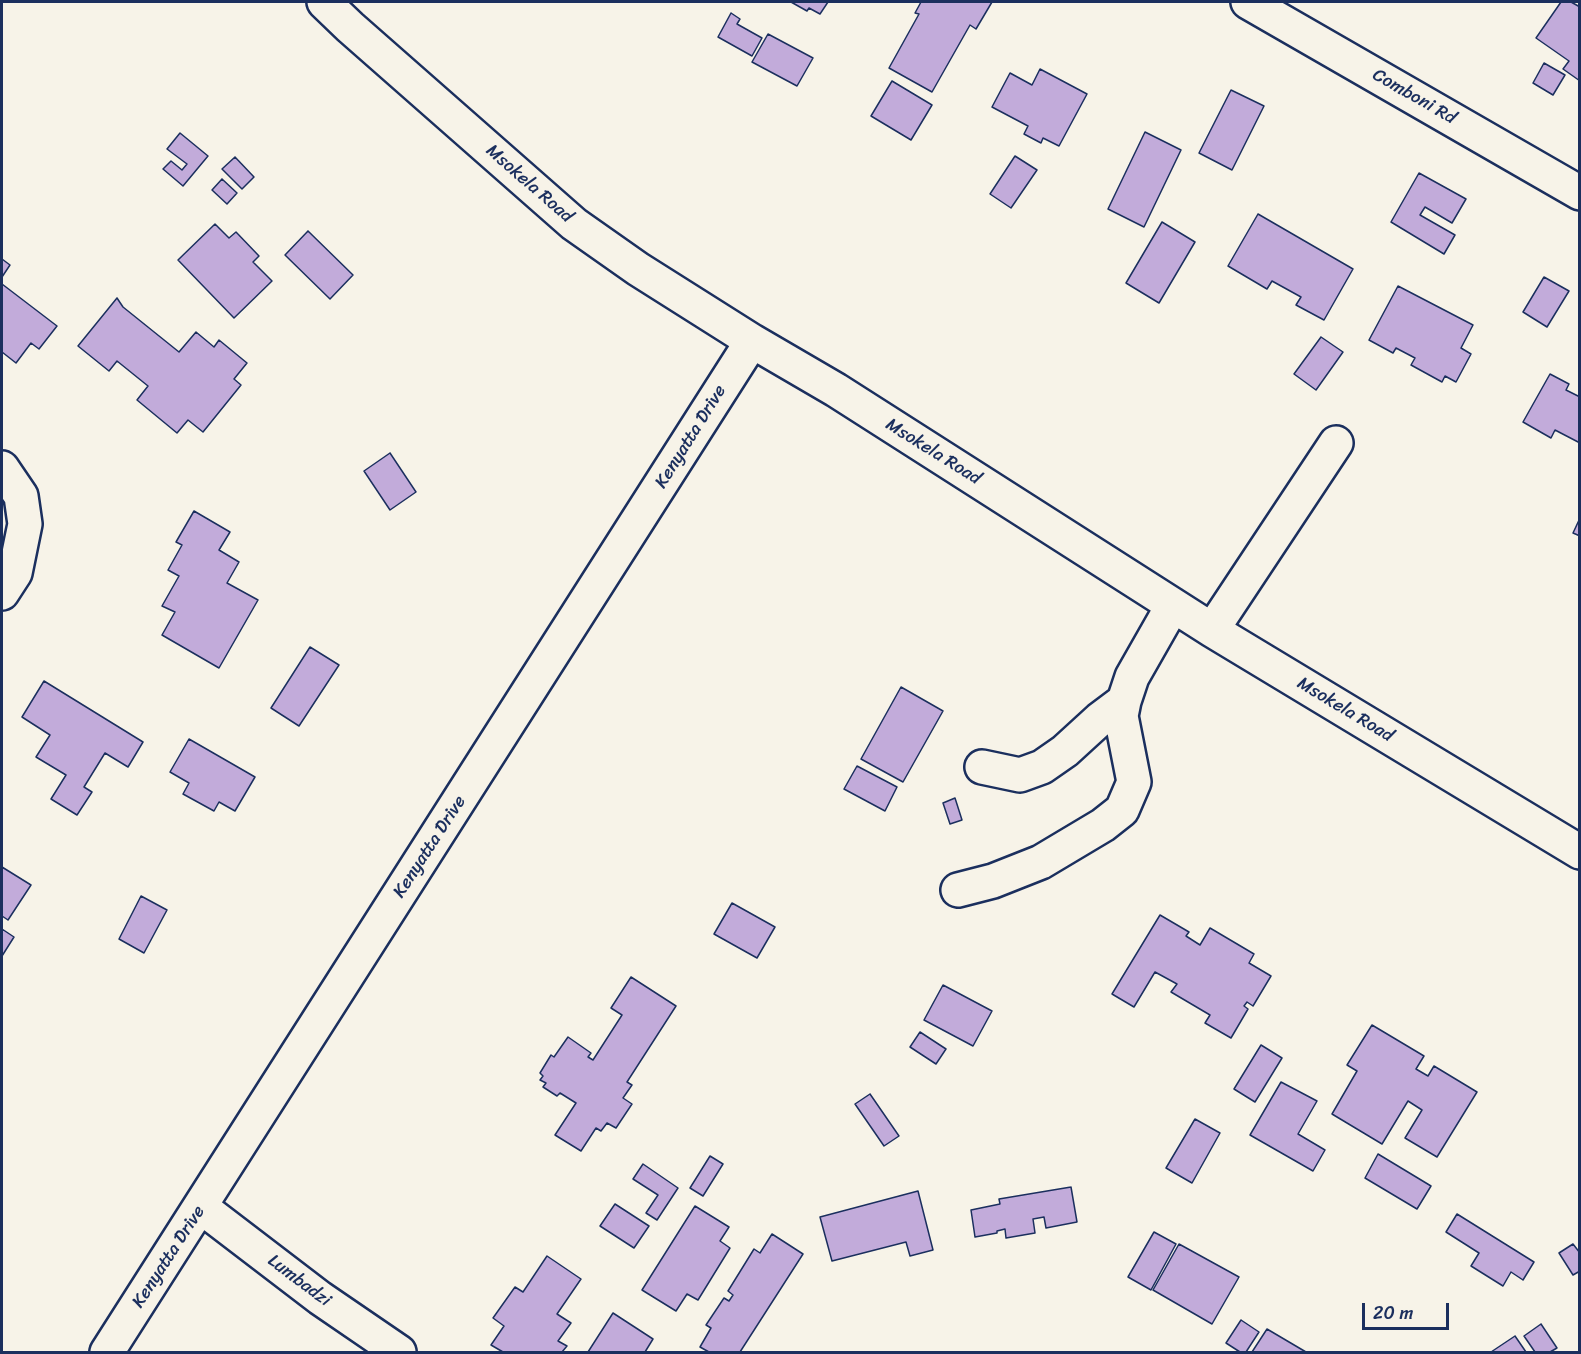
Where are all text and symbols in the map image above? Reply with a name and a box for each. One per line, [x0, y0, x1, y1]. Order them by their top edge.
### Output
street label: Comboni Rd [1368, 64, 1460, 130]
street label: Msokela Road [481, 140, 577, 228]
street label: Kenyatta Drive [651, 381, 731, 493]
street label: Msokela Road [881, 414, 985, 490]
street label: Msokela Road [1293, 673, 1397, 747]
street label: Kenyatta Drive [389, 792, 471, 902]
street label: Kenyatta Drive [128, 1202, 210, 1312]
street label: Lumbadzi [263, 1250, 335, 1312]
scale bar [1365, 1291, 1452, 1329]
text: 20 m [1373, 1297, 1413, 1329]

